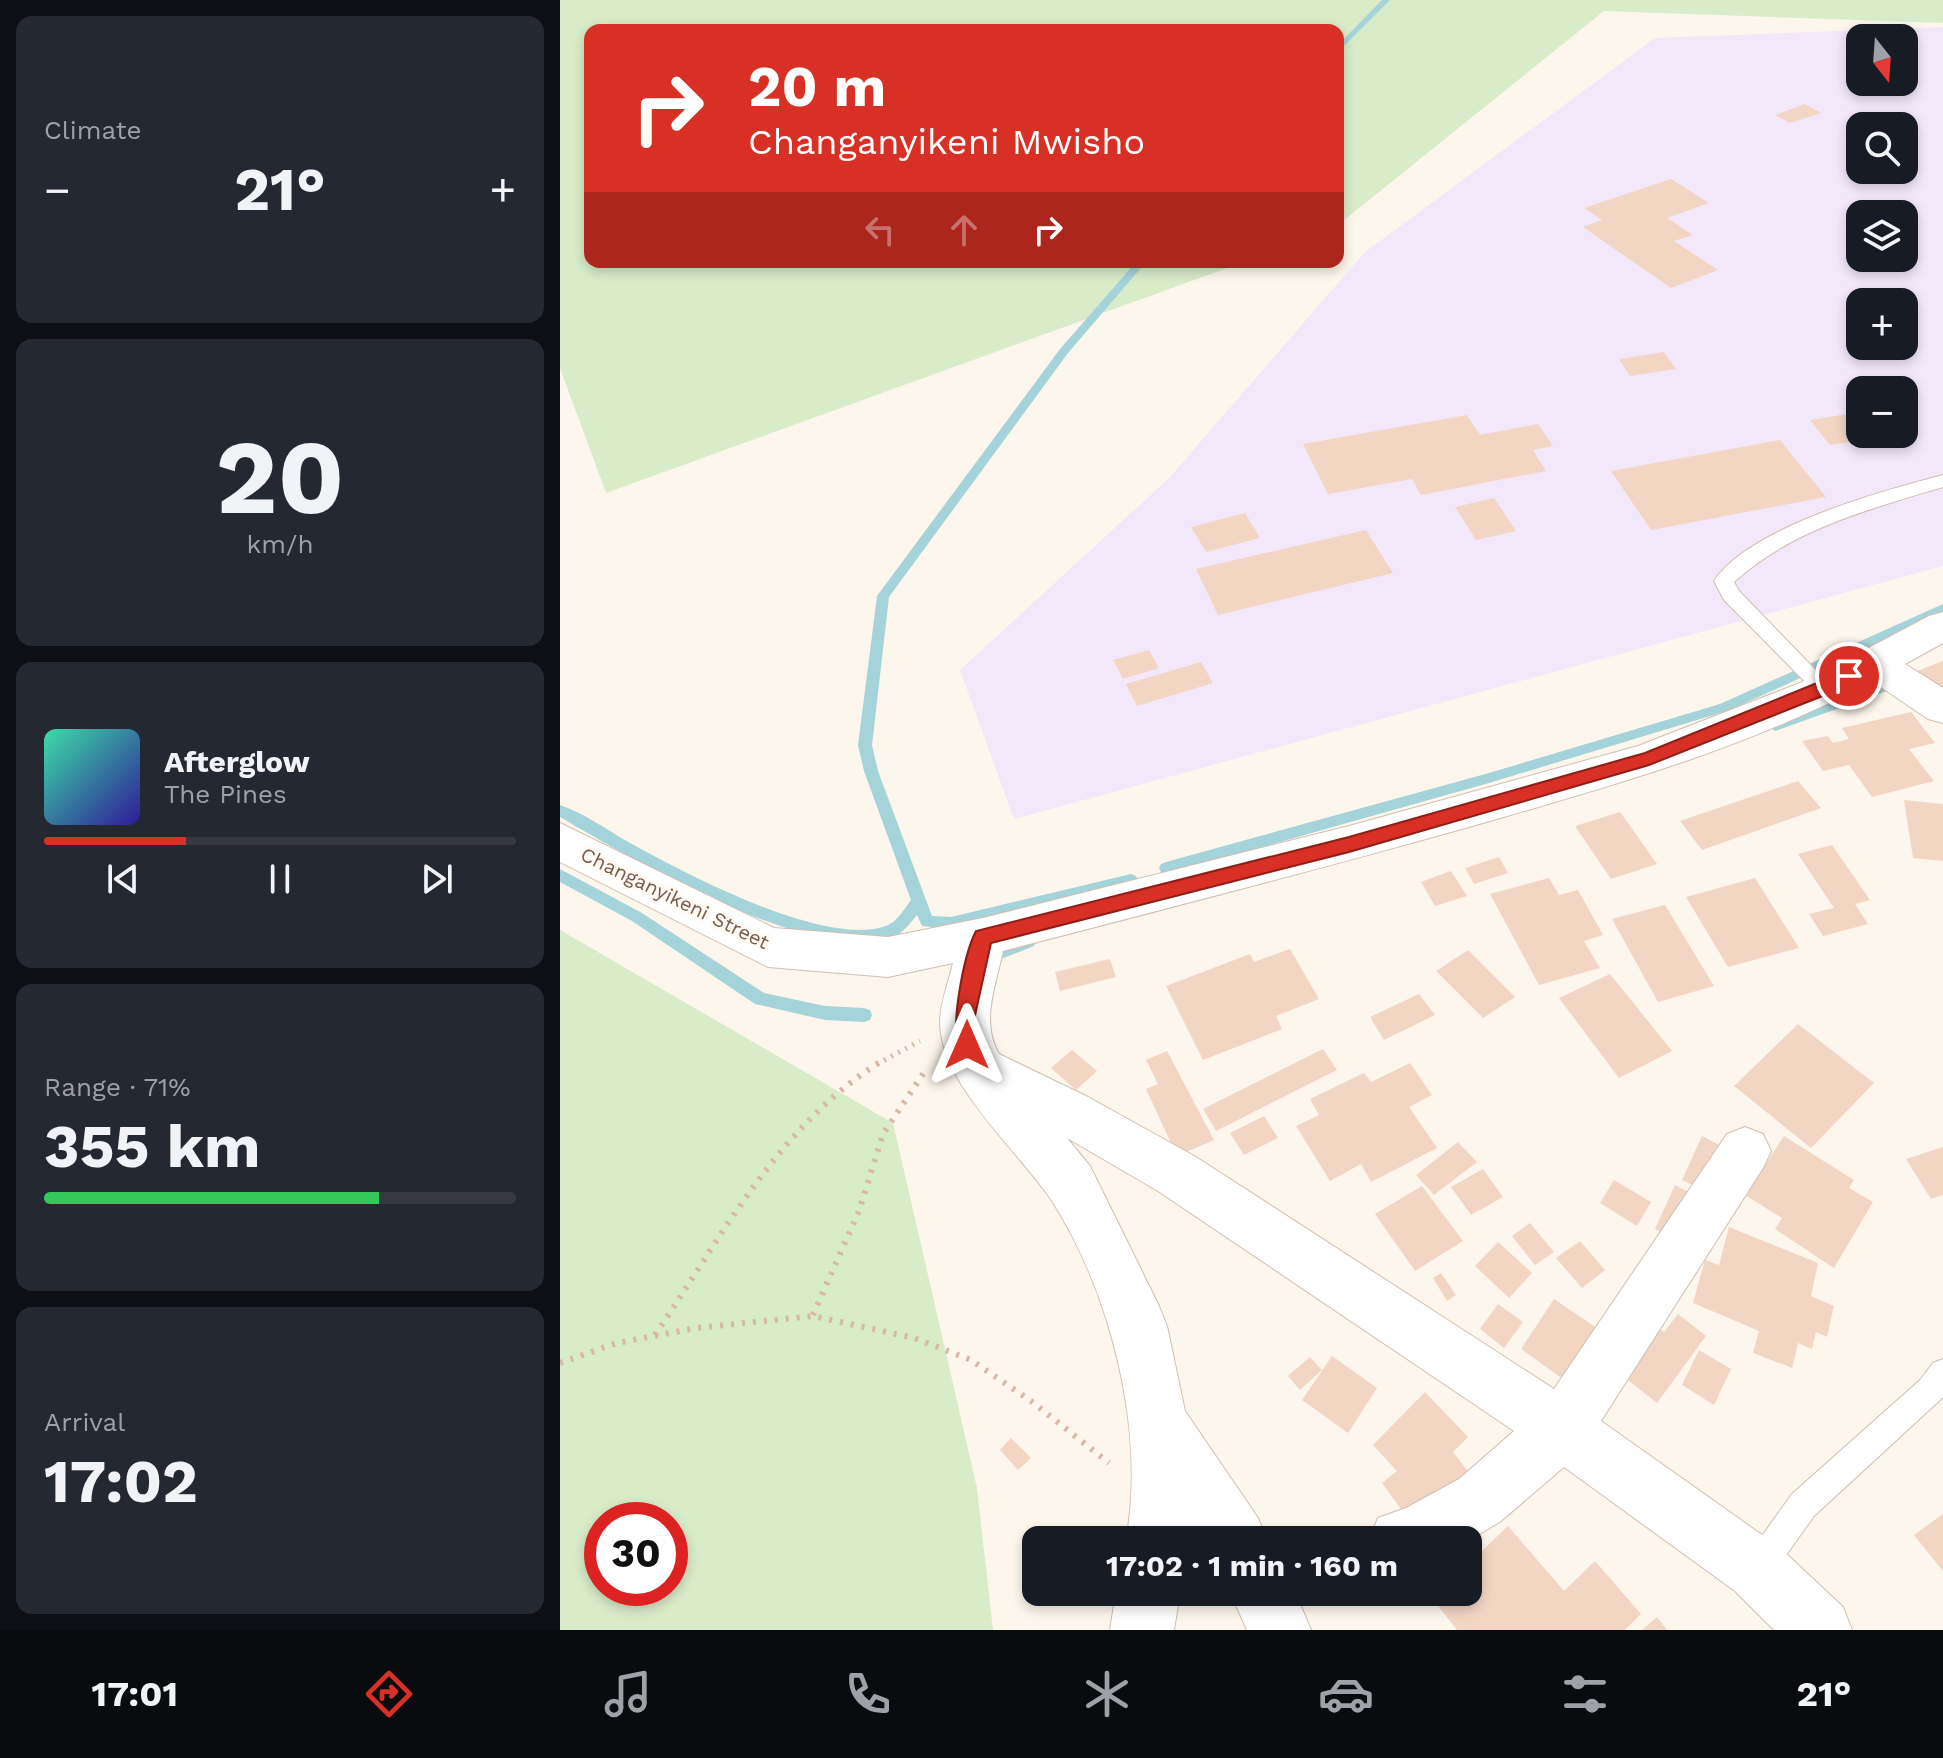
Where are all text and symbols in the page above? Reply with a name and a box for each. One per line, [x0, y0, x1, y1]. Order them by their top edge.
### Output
north arrow [1846, 24, 1918, 96]
map controls [1846, 24, 1918, 448]
text: 20 m [748, 54, 886, 120]
icon: right [616, 56, 720, 160]
button: search [1846, 112, 1918, 184]
text: Climate [44, 115, 142, 145]
text: Changanyikeni Mwisho [748, 121, 1145, 163]
text: 21° [234, 154, 326, 225]
text: − [44, 164, 71, 216]
text: + [489, 164, 516, 216]
button: layers [1846, 200, 1918, 272]
icon: left [858, 208, 902, 252]
icon: ahead [942, 208, 986, 252]
icon: right [1026, 208, 1070, 252]
button: + [1846, 288, 1918, 360]
button: − [1846, 376, 1918, 448]
text: 20 [216, 416, 344, 538]
text: km/h [247, 529, 313, 559]
pin [1815, 642, 1883, 710]
icon: arrive [1827, 654, 1871, 698]
text: Afterglow [164, 744, 310, 779]
text: The Pines [164, 779, 287, 809]
street label: Changanyikeni Street [577, 842, 774, 954]
icon: previous [101, 857, 145, 901]
icon: pause [258, 857, 302, 901]
icon: next [415, 857, 459, 901]
position arrow [925, 1003, 1009, 1087]
text: Range · 71% [44, 1072, 190, 1102]
text: 355 km [44, 1111, 260, 1182]
text: Arrival [44, 1407, 125, 1437]
text: 17:02 [44, 1446, 198, 1517]
speed limit sign: 30 [584, 1502, 688, 1606]
text: 17:02 · 1 min · 160 m [1106, 1548, 1398, 1583]
icon: directions [361, 1666, 417, 1722]
icon: music [600, 1666, 656, 1722]
icon: phone [840, 1666, 896, 1722]
icon: climate [1079, 1666, 1135, 1722]
icon: car [1318, 1666, 1374, 1722]
icon: filters [1557, 1666, 1613, 1722]
text: 17:01 [92, 1673, 178, 1715]
text: 21° [1797, 1673, 1851, 1715]

